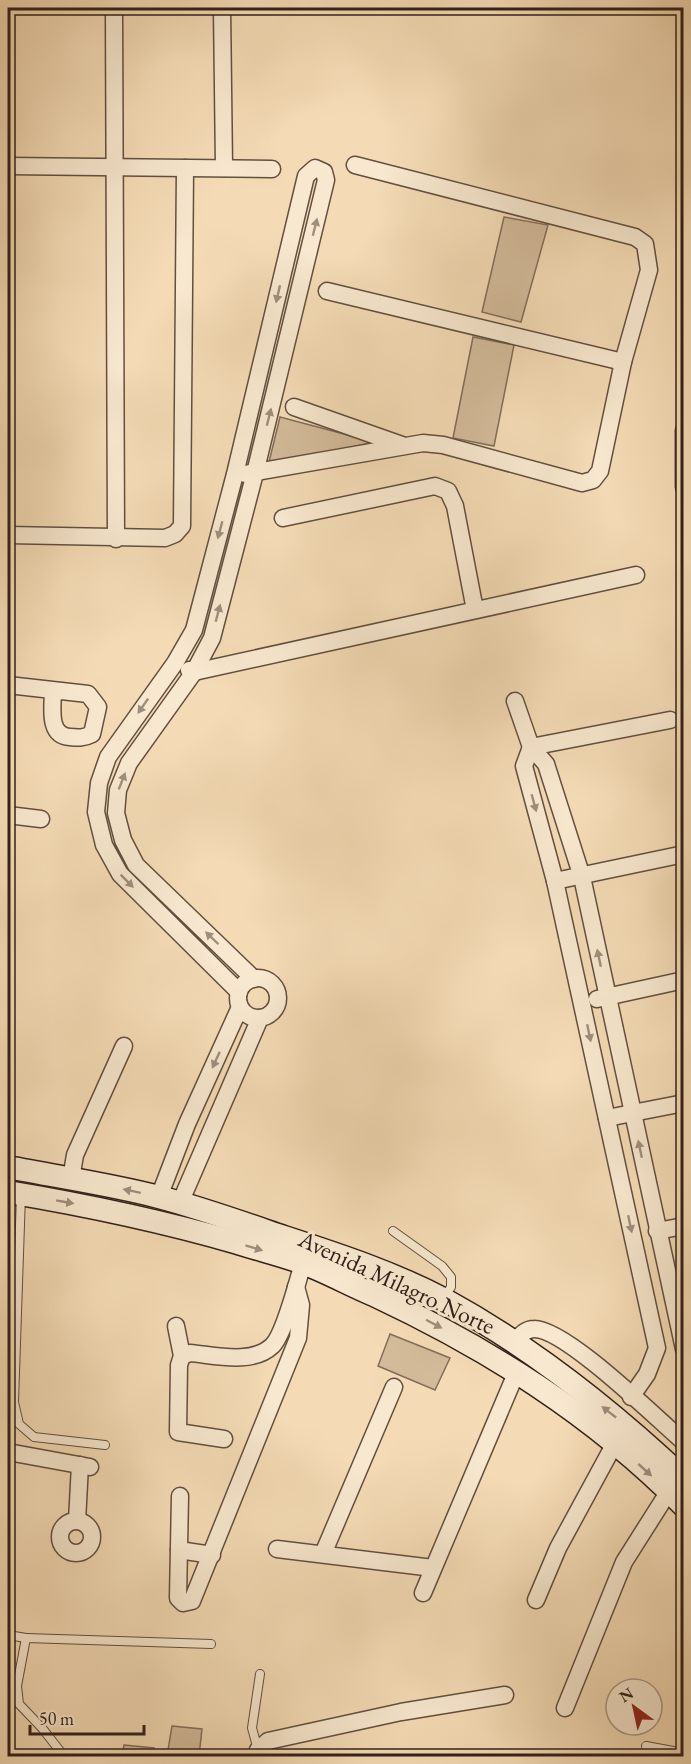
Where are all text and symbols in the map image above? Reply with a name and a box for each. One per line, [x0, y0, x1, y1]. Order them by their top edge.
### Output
one-way arrow [310, 218, 320, 236]
one-way arrow [272, 285, 282, 304]
one-way arrow [264, 407, 274, 426]
one-way arrow [215, 521, 225, 539]
one-way arrow [214, 604, 224, 622]
one-way arrow [137, 698, 149, 714]
one-way arrow [117, 771, 127, 789]
one-way arrow [530, 794, 539, 812]
one-way arrow [119, 873, 133, 887]
one-way arrow [206, 932, 220, 946]
one-way arrow [593, 949, 603, 967]
one-way arrow [584, 1024, 594, 1043]
one-way arrow [211, 1052, 221, 1070]
one-way arrow [634, 1139, 644, 1158]
one-way arrow [122, 1186, 141, 1195]
one-way arrow [56, 1198, 75, 1207]
one-way arrow [626, 1215, 636, 1233]
street label: Avenida Milagro Norte [293, 1223, 500, 1341]
one-way arrow [246, 1244, 264, 1253]
one-way arrow [425, 1319, 442, 1329]
one-way arrow [601, 1406, 617, 1419]
one-way arrow [638, 1463, 653, 1477]
north arrow [604, 1677, 664, 1737]
text: N [615, 1682, 637, 1707]
scale bar [30, 1698, 144, 1736]
text: 50 m [39, 1707, 74, 1730]

